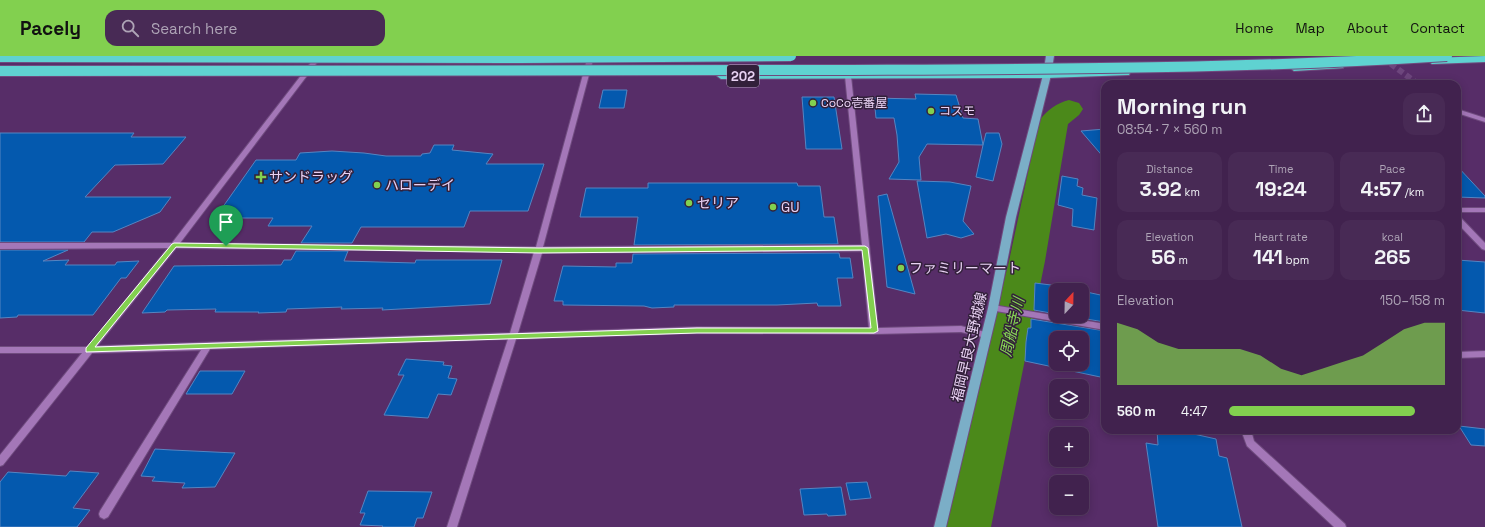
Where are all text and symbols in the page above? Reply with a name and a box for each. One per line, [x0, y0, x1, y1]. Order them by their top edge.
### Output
search box [105, 10, 385, 46]
text: Pacely [20, 16, 81, 41]
icon: search [119, 17, 141, 39]
text: Search here [151, 19, 237, 38]
text: Home [1235, 19, 1273, 37]
text: Map [1295, 19, 1325, 37]
text: About [1347, 19, 1388, 37]
text: Contact [1410, 19, 1465, 37]
road number: 202 [727, 65, 759, 87]
text: Morning run [1117, 92, 1247, 120]
button: share [1403, 93, 1445, 135]
place label: CoCo壱番屋 [821, 95, 887, 111]
marker: CoCo壱番屋 [808, 98, 818, 108]
place label: コスモ [939, 103, 975, 119]
marker: コスモ [926, 106, 936, 116]
text: 08:54 · 7 × 560 m [1117, 121, 1222, 138]
text: Distance [1146, 162, 1193, 176]
text: Time [1268, 162, 1294, 176]
text: Pace [1379, 162, 1405, 176]
place label: サンドラッグ [269, 168, 353, 186]
marker: サンドラッグ [256, 172, 266, 182]
place label: ハローデイ [385, 176, 455, 194]
text: 3.92 [1139, 176, 1182, 202]
text: 19:24 [1255, 176, 1307, 202]
text: 4:57 [1360, 176, 1402, 202]
marker: ハローデイ [372, 180, 382, 190]
text: km [1182, 185, 1200, 199]
text: /km [1402, 185, 1424, 199]
place label: セリア [697, 194, 739, 212]
marker: セリア [684, 198, 694, 208]
place label: GU [781, 198, 800, 216]
marker: GU [768, 202, 778, 212]
pin [209, 205, 243, 246]
icon: arrive [215, 211, 237, 233]
text: Elevation [1146, 230, 1194, 244]
text: Heart rate [1254, 230, 1308, 244]
text: kcal [1382, 230, 1403, 244]
text: 56 [1151, 244, 1176, 270]
text: 141 [1253, 244, 1283, 270]
text: 265 [1374, 244, 1410, 270]
text: m [1176, 253, 1188, 267]
text: bpm [1283, 253, 1309, 267]
place label: ファミリーマート [909, 259, 1021, 277]
marker: ファミリーマート [896, 263, 906, 273]
north arrow [1049, 283, 1089, 323]
map controls [1049, 283, 1089, 515]
street label: 福岡早良大野城線 [948, 290, 990, 404]
text: Elevation [1117, 292, 1174, 309]
text: 150–158 m [1380, 292, 1445, 309]
water label: 周船寺川 [996, 294, 1028, 358]
button: locate [1049, 331, 1089, 371]
button: layers [1049, 379, 1089, 419]
text: 560 m [1117, 403, 1156, 420]
text: 4:47 [1181, 403, 1207, 420]
button: + [1049, 427, 1089, 467]
button: − [1049, 475, 1089, 515]

